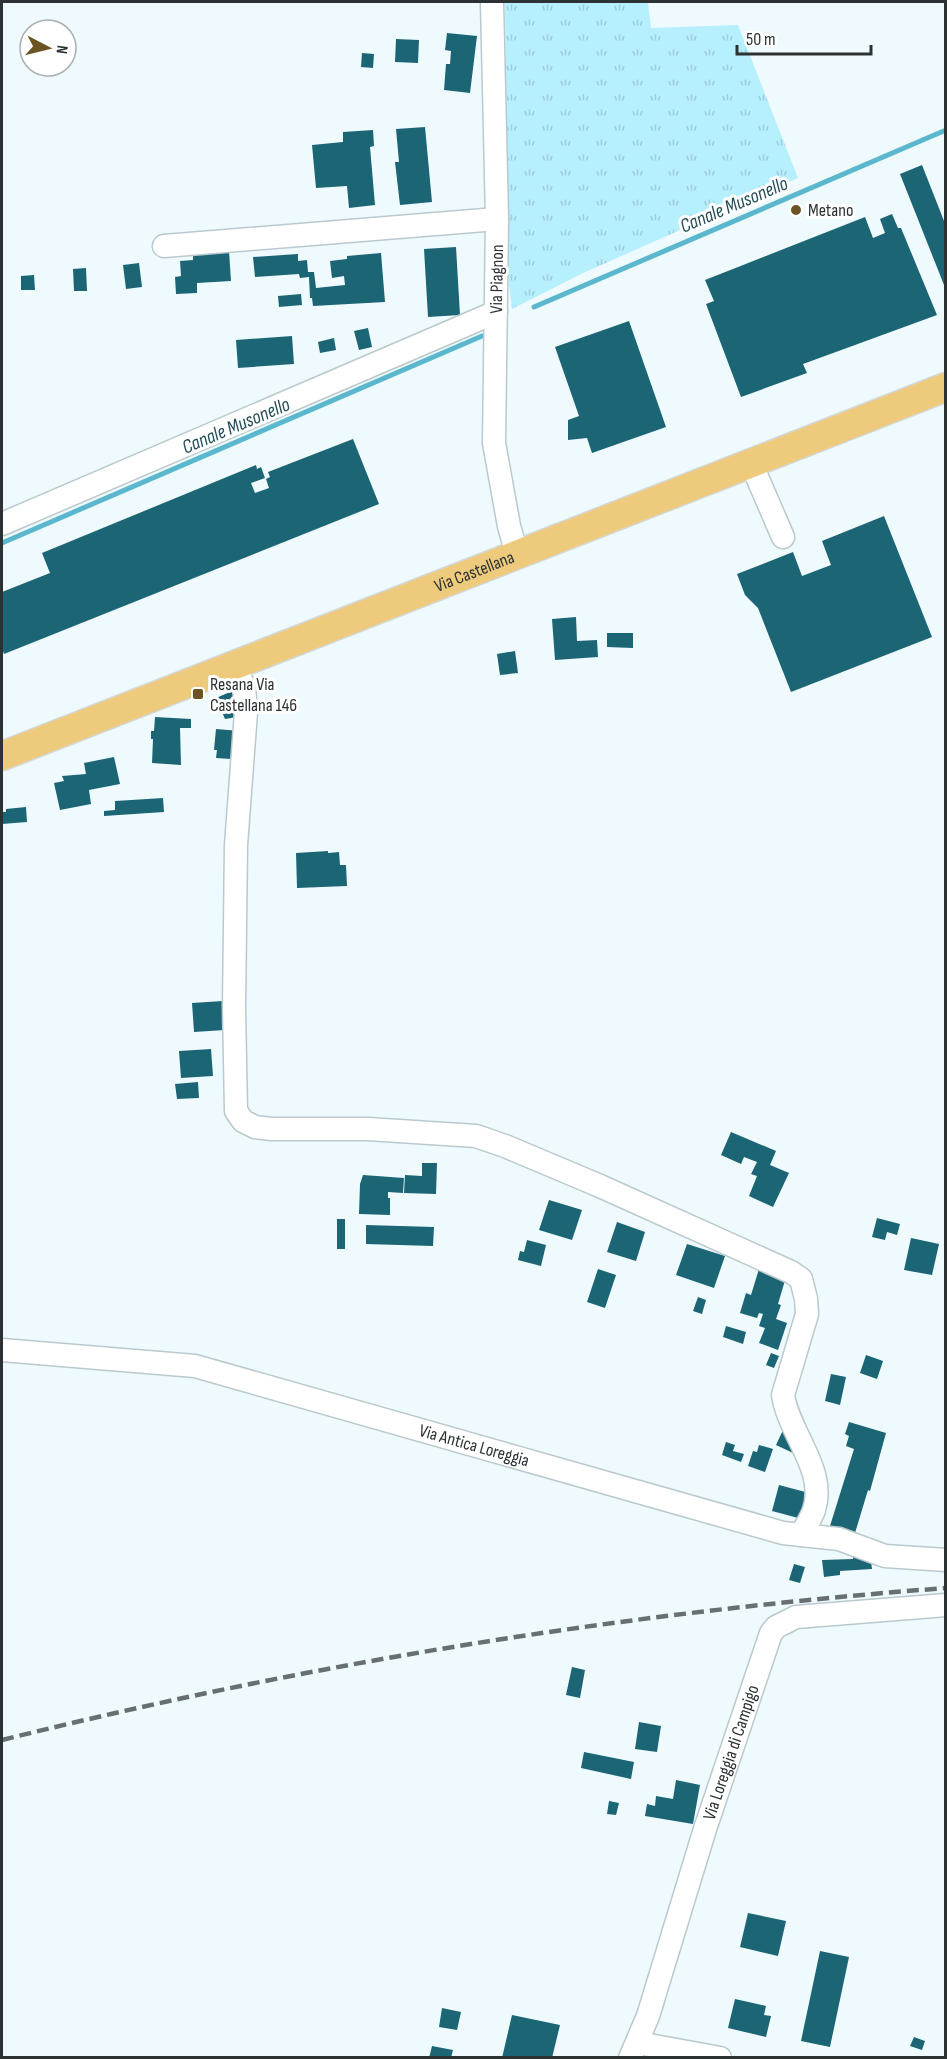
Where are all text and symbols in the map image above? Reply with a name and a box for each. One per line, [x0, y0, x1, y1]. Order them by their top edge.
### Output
north arrow [18, 18, 78, 78]
scale bar [737, 18, 870, 56]
text: 50 m [746, 29, 776, 50]
text: N [51, 44, 71, 55]
water label: Canale Musonello [676, 171, 792, 239]
place label: Metano [808, 200, 853, 221]
marker: Metano [789, 203, 803, 217]
street label: Via Piagnon [486, 244, 508, 314]
water label: Canale Musonello [178, 392, 294, 460]
street label: Via Castellana [431, 546, 517, 596]
place label: Resana Via Castellana 146 [210, 674, 297, 716]
marker: Resana Via Castellana 146 [191, 687, 205, 701]
street label: Via Antica Loreggia [417, 1420, 532, 1471]
street label: Via Loreggia di Campigo [698, 1682, 763, 1823]

